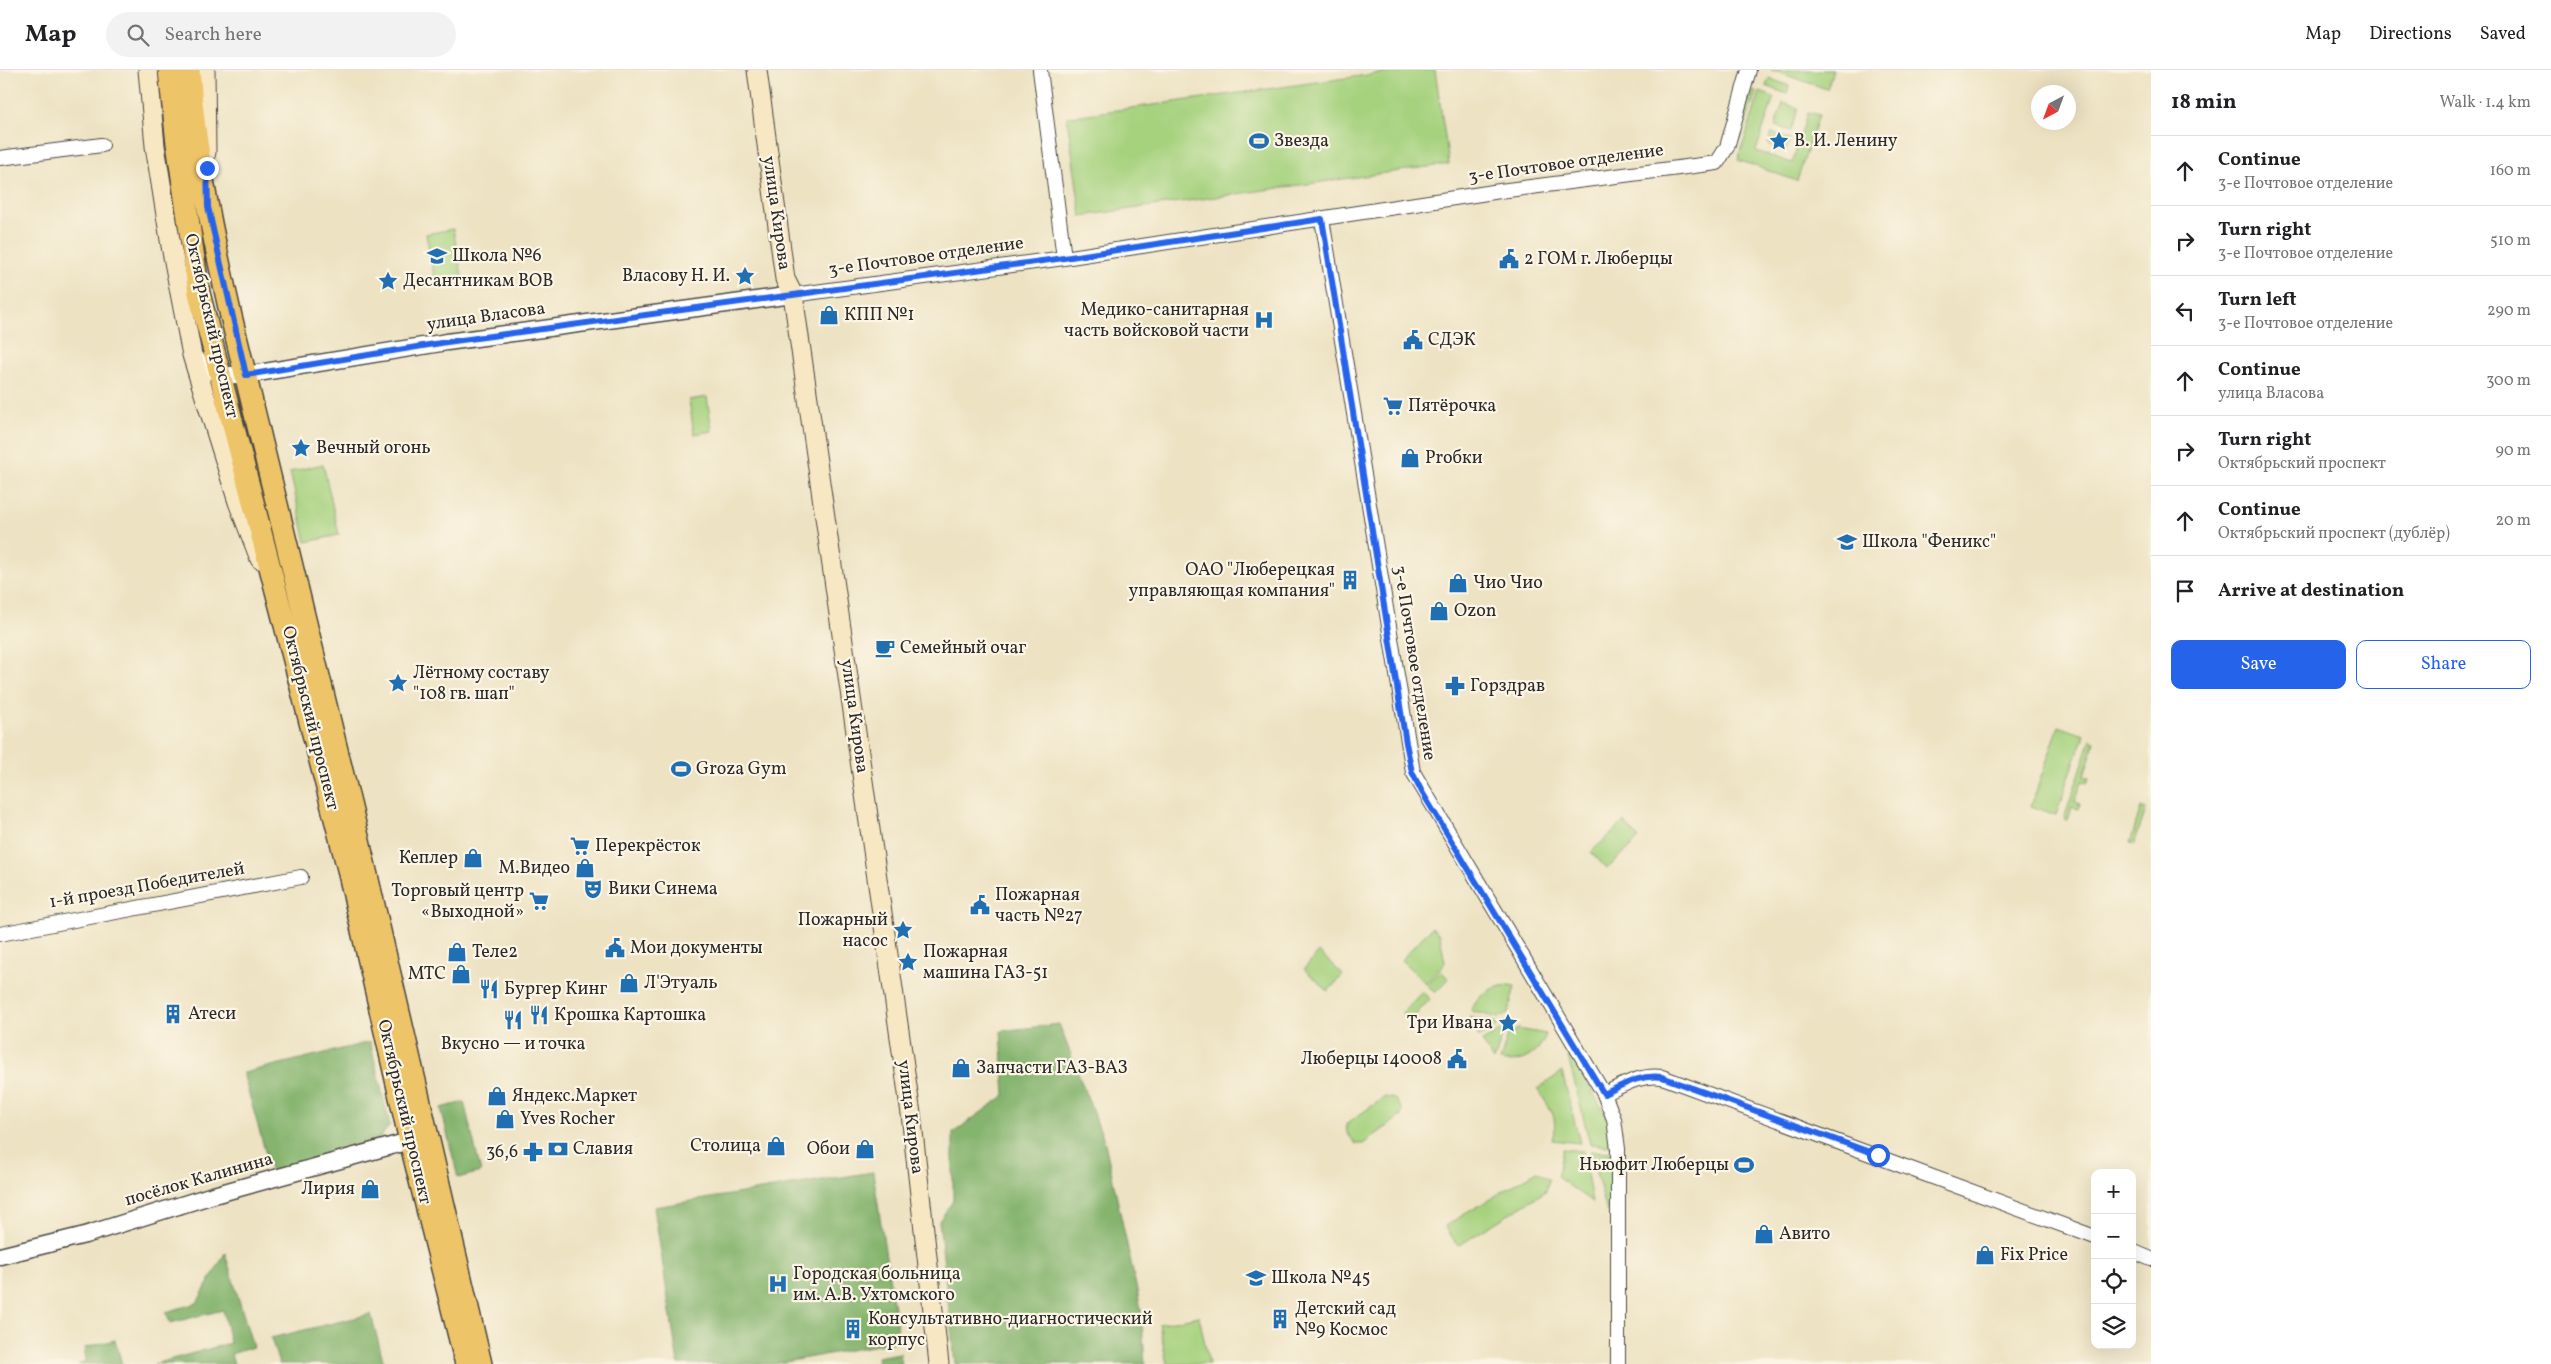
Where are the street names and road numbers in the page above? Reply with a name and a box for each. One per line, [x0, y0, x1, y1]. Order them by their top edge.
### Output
street label: 3-е Почтовое отделение [1467, 138, 1665, 190]
street label: улица Кирова [756, 154, 796, 272]
street label: Октябрьский проспект [178, 231, 244, 421]
street label: 3-е Почтовое отделение [827, 231, 1025, 283]
street label: улица Власова [425, 296, 547, 338]
street label: 3-е Почтовое отделение [1386, 564, 1442, 762]
street label: Октябрьский проспект [275, 623, 345, 813]
street label: улица Кирова [834, 657, 874, 775]
street label: 1-й проезд Победителей [47, 856, 247, 915]
street label: Октябрьский проспект [371, 1017, 437, 1207]
street label: улица Кирова [891, 1058, 929, 1176]
street label: посёлок Калинина [122, 1147, 276, 1213]

